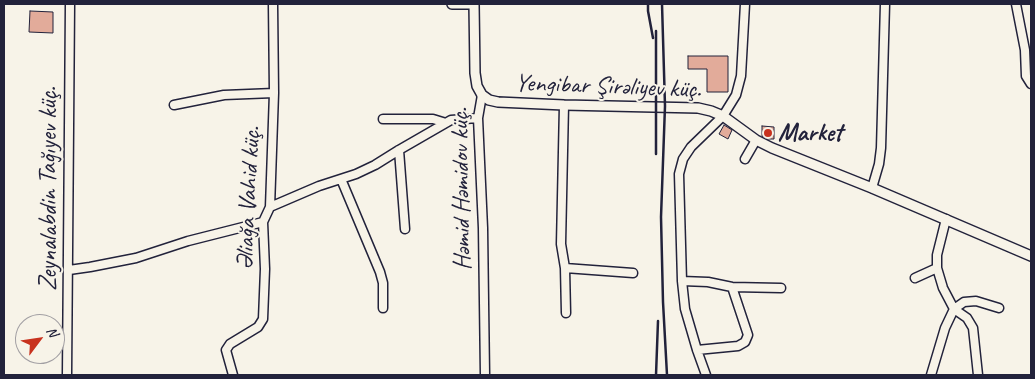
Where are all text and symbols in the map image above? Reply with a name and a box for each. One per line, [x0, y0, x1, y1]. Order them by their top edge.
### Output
street label: Yengibar Şirəliyev küç. [514, 69, 702, 105]
street label: Zeynalabdin Tağıyev küç. [34, 87, 64, 291]
street label: Həmid Həmidov küç. [446, 107, 478, 271]
place label: Market [778, 118, 842, 148]
street label: Əliağa Vahid küç. [230, 126, 268, 270]
marker: Market [762, 127, 774, 139]
north arrow [15, 314, 65, 364]
text: N [43, 323, 62, 340]

